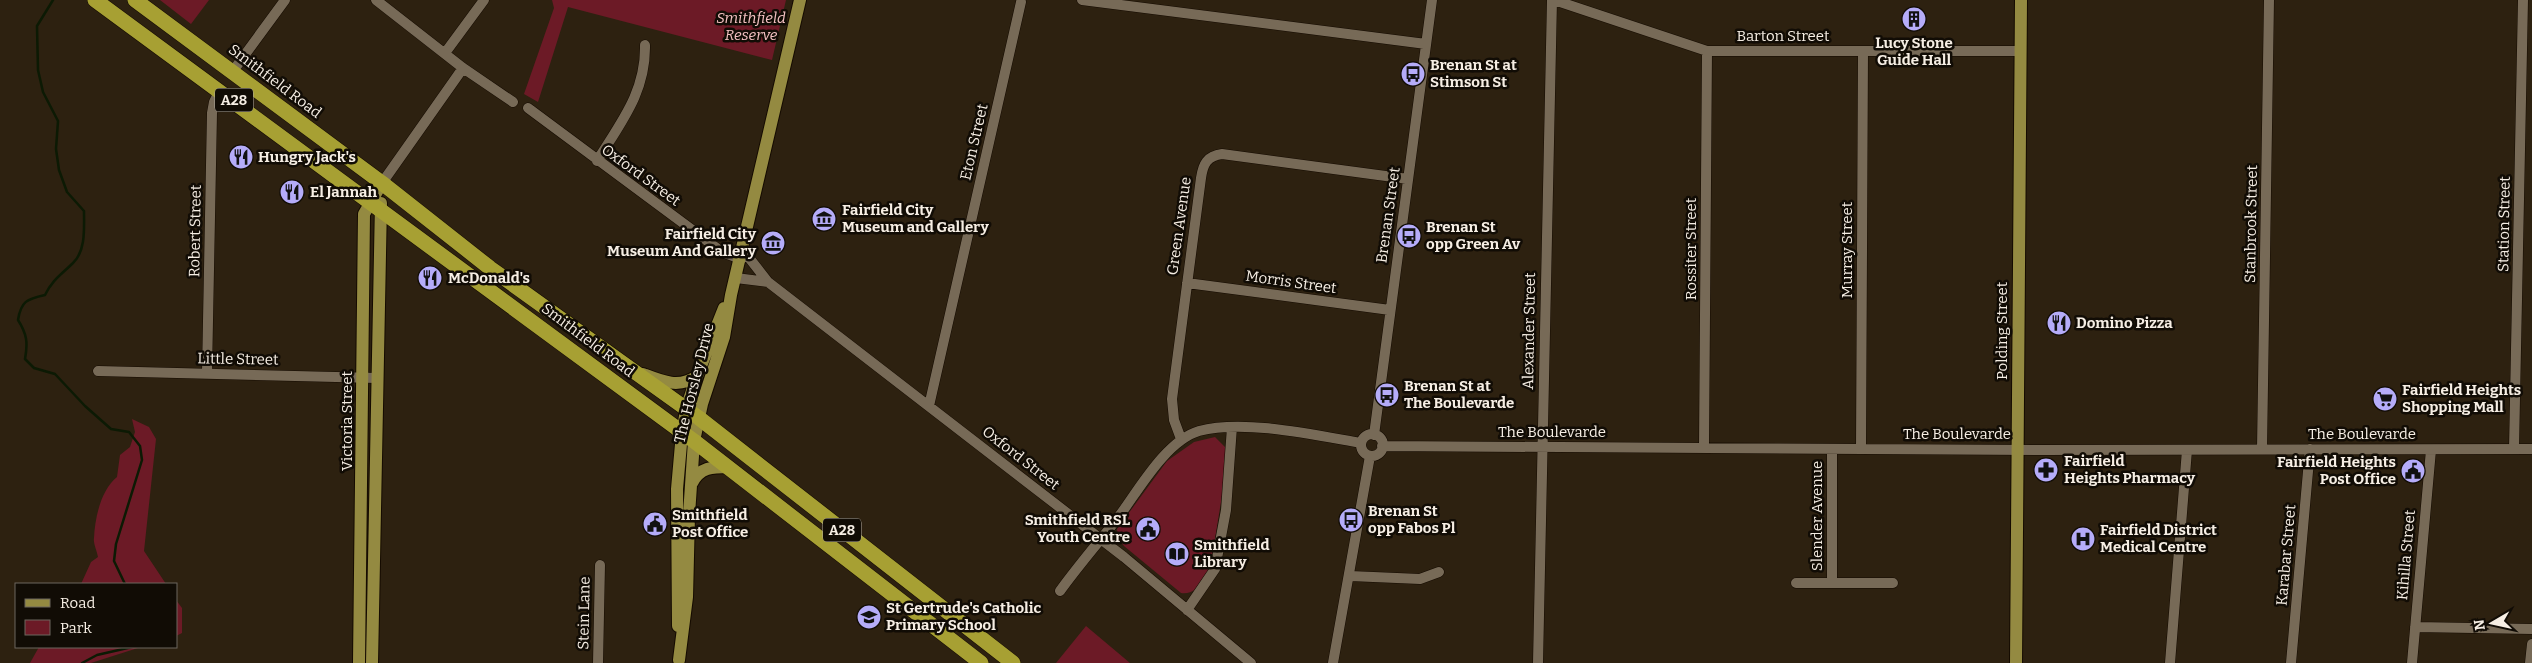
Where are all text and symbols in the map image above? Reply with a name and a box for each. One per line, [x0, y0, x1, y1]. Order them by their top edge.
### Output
building icon: Lucy Stone Guide Hall [1901, 6, 1927, 32]
park label: Smithfield Reserve [716, 9, 786, 44]
street label: Barton Street [1737, 27, 1830, 45]
place label: Lucy Stone Guide Hall [1875, 34, 1953, 69]
street label: Smithfield Road [225, 40, 325, 122]
place label: Brenan St at Stimson St [1430, 56, 1517, 91]
bus stop icon: Brenan St at Stimson St [1400, 61, 1426, 87]
road number: A28 [215, 88, 253, 112]
street label: Eton Street [956, 102, 992, 182]
street label: Oxford Street [598, 140, 684, 210]
restaurant icon: Hungry Jack's [228, 144, 254, 170]
place label: Hungry Jack's [258, 148, 356, 166]
street label: Stanbrook Street [2241, 164, 2261, 283]
street label: Brenan Street [1372, 165, 1404, 264]
street label: Station Street [2494, 175, 2514, 272]
street label: Green Avenue [1163, 176, 1195, 276]
restaurant icon: El Jannah [279, 179, 305, 205]
place label: El Jannah [310, 183, 377, 201]
street label: Robert Street [185, 184, 205, 277]
street label: Rossiter Street [1682, 197, 1700, 300]
place label: Fairfield City Museum and Gallery [842, 201, 989, 236]
street label: Murray Street [1838, 201, 1856, 298]
museum icon: Fairfield City Museum and Gallery [811, 206, 837, 232]
place label: Brenan St opp Green Av [1426, 218, 1521, 253]
bus stop icon: Brenan St opp Green Av [1396, 223, 1422, 249]
place label: Fairfield City Museum And Gallery [607, 225, 757, 260]
museum icon: Fairfield City Museum And Gallery [760, 230, 786, 256]
restaurant icon: McDonald's [417, 265, 443, 291]
street label: Morris Street [1244, 267, 1338, 297]
place label: McDonald's [448, 269, 530, 287]
street label: Alexander Street [1519, 272, 1539, 390]
street label: Polding Street [1993, 281, 2011, 380]
street label: Smithfield Road [538, 299, 638, 381]
restaurant icon: Domino Pizza [2046, 310, 2072, 336]
place label: Domino Pizza [2076, 314, 2173, 332]
street label: The Horsley Drive [670, 321, 718, 445]
street label: Little Street [197, 349, 279, 369]
street label: Victoria Street [338, 371, 356, 471]
place label: Brenan St at The Boulevarde [1404, 377, 1514, 412]
place label: Fairfield Heights Shopping Mall [2402, 381, 2521, 416]
bus stop icon: Brenan St at The Boulevarde [1374, 382, 1400, 408]
supermarket icon: Fairfield Heights Shopping Mall [2372, 386, 2398, 412]
street label: Oxford Street [979, 422, 1064, 494]
street label: The Boulevarde [1498, 423, 1606, 441]
street label: The Boulevarde [1903, 425, 2011, 443]
street label: The Boulevarde [2308, 425, 2416, 443]
place label: Fairfield Heights Pharmacy [2064, 452, 2196, 487]
place label: Fairfield Heights Post Office [2277, 453, 2396, 488]
pharmacy icon: Fairfield Heights Pharmacy [2033, 457, 2059, 483]
public building icon: Fairfield Heights Post Office [2400, 458, 2426, 484]
street label: Slender Avenue [1808, 461, 1826, 571]
place label: Brenan St opp Fabos Pl [1368, 502, 1456, 537]
street label: Karabar Street [2273, 503, 2299, 606]
place label: Smithfield Post Office [672, 506, 748, 541]
bus stop icon: Brenan St opp Fabos Pl [1338, 507, 1364, 533]
street label: Kihilla Street [2393, 508, 2419, 601]
public building icon: Smithfield Post Office [642, 511, 668, 537]
place label: Smithfield RSL Youth Centre [1025, 511, 1131, 546]
public building icon: Smithfield RSL Youth Centre [1135, 516, 1161, 542]
road number: A28 [823, 518, 861, 542]
place label: Fairfield District Medical Centre [2100, 521, 2217, 556]
hospital icon: Fairfield District Medical Centre [2070, 526, 2096, 552]
place label: Smithfield Library [1194, 536, 1269, 571]
library icon: Smithfield Library [1164, 541, 1190, 567]
street label: Stein Lane [574, 576, 594, 650]
legend [15, 583, 178, 648]
text: Road [60, 594, 95, 612]
north arrow [2467, 598, 2517, 648]
place label: St Gertrude's Catholic Primary School [886, 599, 1041, 634]
school or university icon: St Gertrude's Catholic Primary School [856, 604, 882, 630]
text: N [2470, 618, 2489, 632]
text: Park [60, 619, 92, 637]

